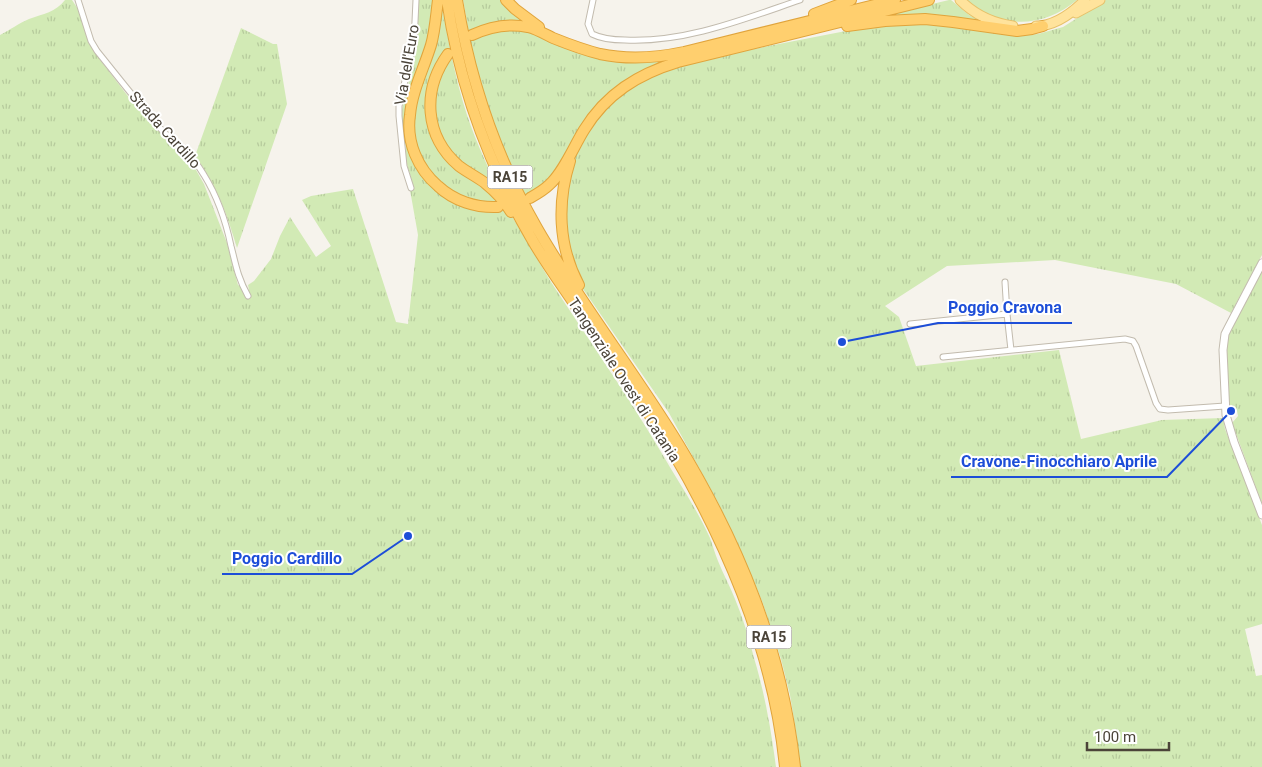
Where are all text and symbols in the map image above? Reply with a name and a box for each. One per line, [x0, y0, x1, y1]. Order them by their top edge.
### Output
street label: Via dell'Euro [391, 23, 423, 107]
street label: Strada Cardillo [126, 88, 204, 172]
road number: RA15 [488, 166, 532, 188]
callout: Poggio Cravona [938, 292, 1072, 323]
street label: Tangenziale Ovest di Catania [564, 294, 684, 466]
text: Poggio Cravona [948, 298, 1062, 317]
callout: Cravone-Finocchiaro Aprile [951, 446, 1167, 477]
text: Cravone-Finocchiaro Aprile [961, 452, 1157, 471]
callout: Poggio Cardillo [222, 543, 352, 574]
text: Poggio Cardillo [232, 549, 342, 568]
road number: RA15 [746, 626, 792, 649]
scale bar [1087, 720, 1170, 752]
text: 100 m [1094, 728, 1136, 746]

